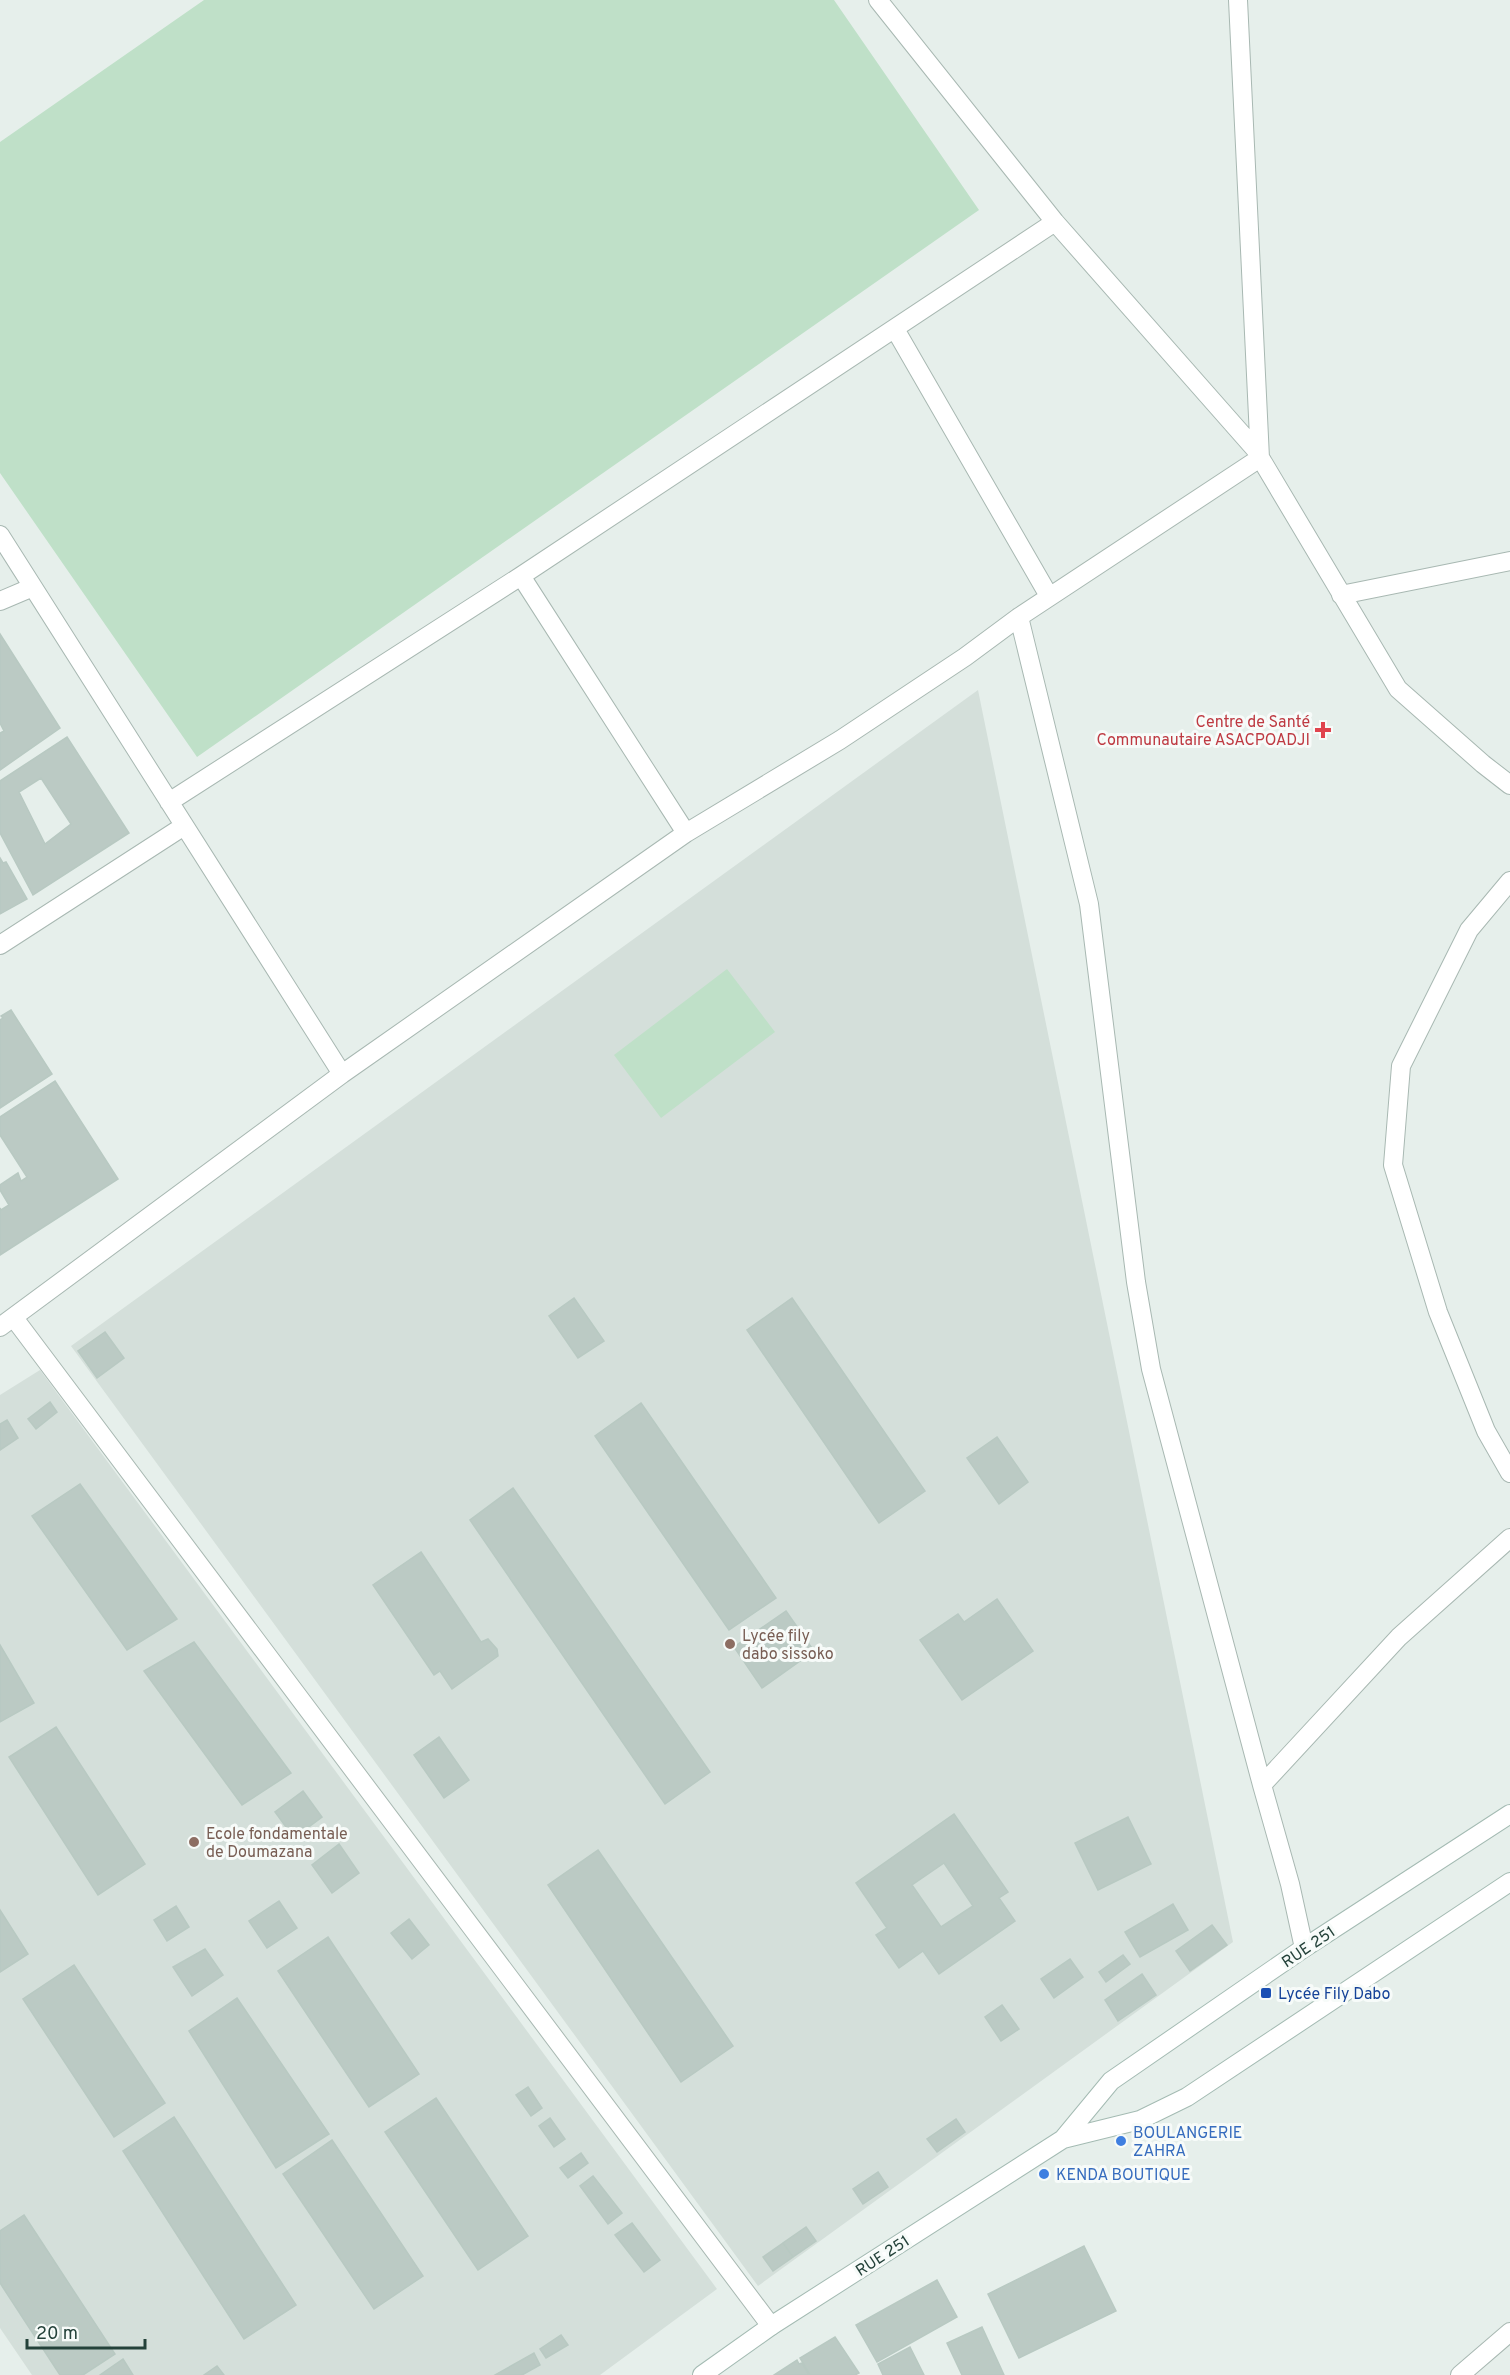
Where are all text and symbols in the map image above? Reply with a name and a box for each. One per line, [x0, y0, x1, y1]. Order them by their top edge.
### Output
place label: Centre de Santé Communautaire ASACPOADJI [1097, 713, 1310, 751]
marker: Centre de Santé Communautaire ASACPOADJI [1314, 721, 1332, 739]
place label: Lycée fily dabo sissoko [742, 1627, 834, 1665]
marker: Lycée fily dabo sissoko [723, 1637, 737, 1651]
place label: Ecole fondamentale de Doumazana [206, 1825, 348, 1863]
marker: Ecole fondamentale de Doumazana [187, 1835, 201, 1849]
street label: RUE 251 [1278, 1922, 1340, 1973]
place label: Lycée Fily Dabo [1278, 1985, 1391, 2005]
marker: Lycée Fily Dabo [1259, 1986, 1273, 2000]
place label: BOULANGERIE ZAHRA [1133, 2124, 1242, 2162]
marker: BOULANGERIE ZAHRA [1114, 2134, 1128, 2148]
place label: KENDA BOUTIQUE [1056, 2166, 1191, 2186]
marker: KENDA BOUTIQUE [1037, 2167, 1051, 2181]
street label: RUE 251 [852, 2232, 914, 2282]
scale bar [27, 2312, 146, 2350]
text: 20 m [36, 2323, 78, 2346]

